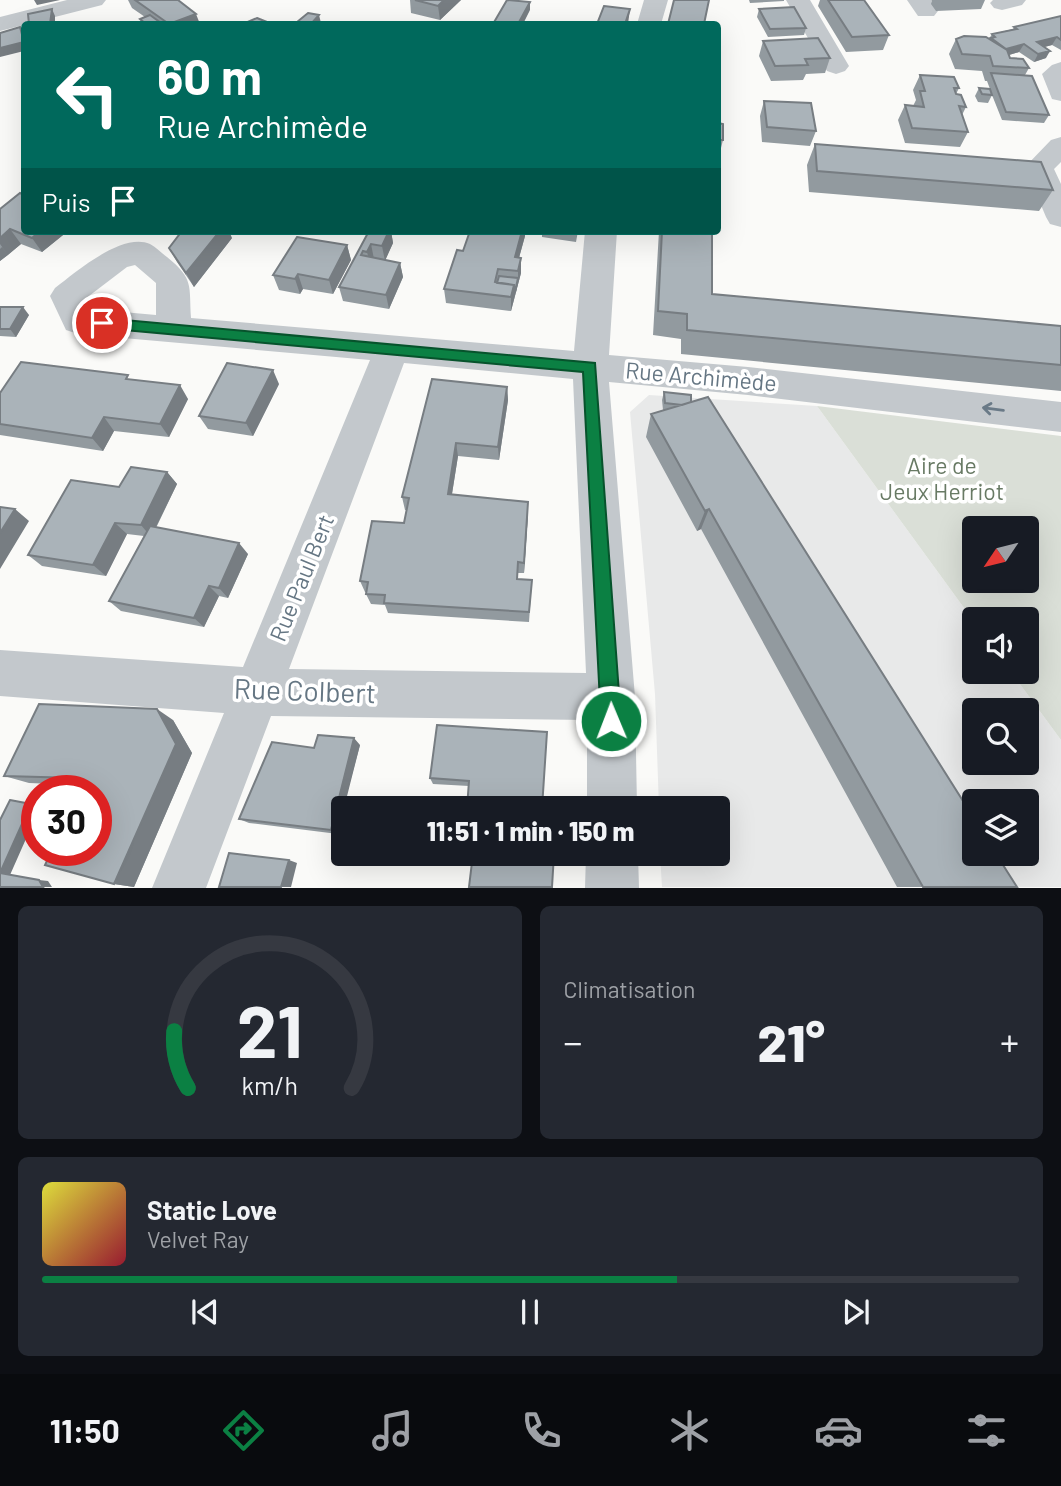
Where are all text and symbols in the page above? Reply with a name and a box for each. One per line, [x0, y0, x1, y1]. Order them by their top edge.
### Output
text: 60 m [157, 46, 262, 105]
icon: left [42, 49, 133, 140]
text: Rue Archimède [157, 106, 368, 144]
icon: arrive [104, 182, 142, 220]
text: Puis [42, 186, 90, 217]
pin [72, 293, 132, 353]
icon: arrive [83, 304, 121, 342]
street label: Rue Archimède [624, 355, 778, 397]
one-way arrow [982, 402, 1005, 415]
park label: Aire de Jeux Herriot [880, 451, 1004, 505]
street label: Rue Paul Bert [263, 510, 339, 645]
north arrow [962, 516, 1040, 593]
map controls [962, 516, 1039, 866]
button: sound [962, 607, 1039, 684]
street label: Rue Colbert [233, 671, 377, 709]
position arrow [574, 684, 648, 758]
button: search [962, 698, 1039, 775]
speed limit sign: 30 [21, 775, 112, 866]
button: layers [962, 789, 1039, 866]
text: 11:51 · 1 min · 150 m [427, 815, 634, 846]
text: Climatisation [564, 975, 695, 1003]
text: 21 [237, 986, 303, 1074]
text: 21° [758, 1010, 825, 1072]
text: − [564, 1018, 583, 1064]
text: + [1000, 1018, 1019, 1064]
text: km/h [241, 1070, 298, 1100]
text: Static Love [147, 1194, 277, 1225]
text: Velvet Ray [147, 1225, 249, 1253]
icon: previous [186, 1293, 224, 1331]
icon: pause [511, 1293, 549, 1331]
icon: next [837, 1293, 875, 1331]
icon: directions [219, 1406, 268, 1455]
icon: music [368, 1406, 417, 1455]
icon: phone [517, 1406, 566, 1455]
icon: climate [665, 1406, 714, 1455]
icon: car [814, 1406, 863, 1455]
icon: filters [962, 1406, 1011, 1455]
text: 11:50 [50, 1411, 120, 1449]

